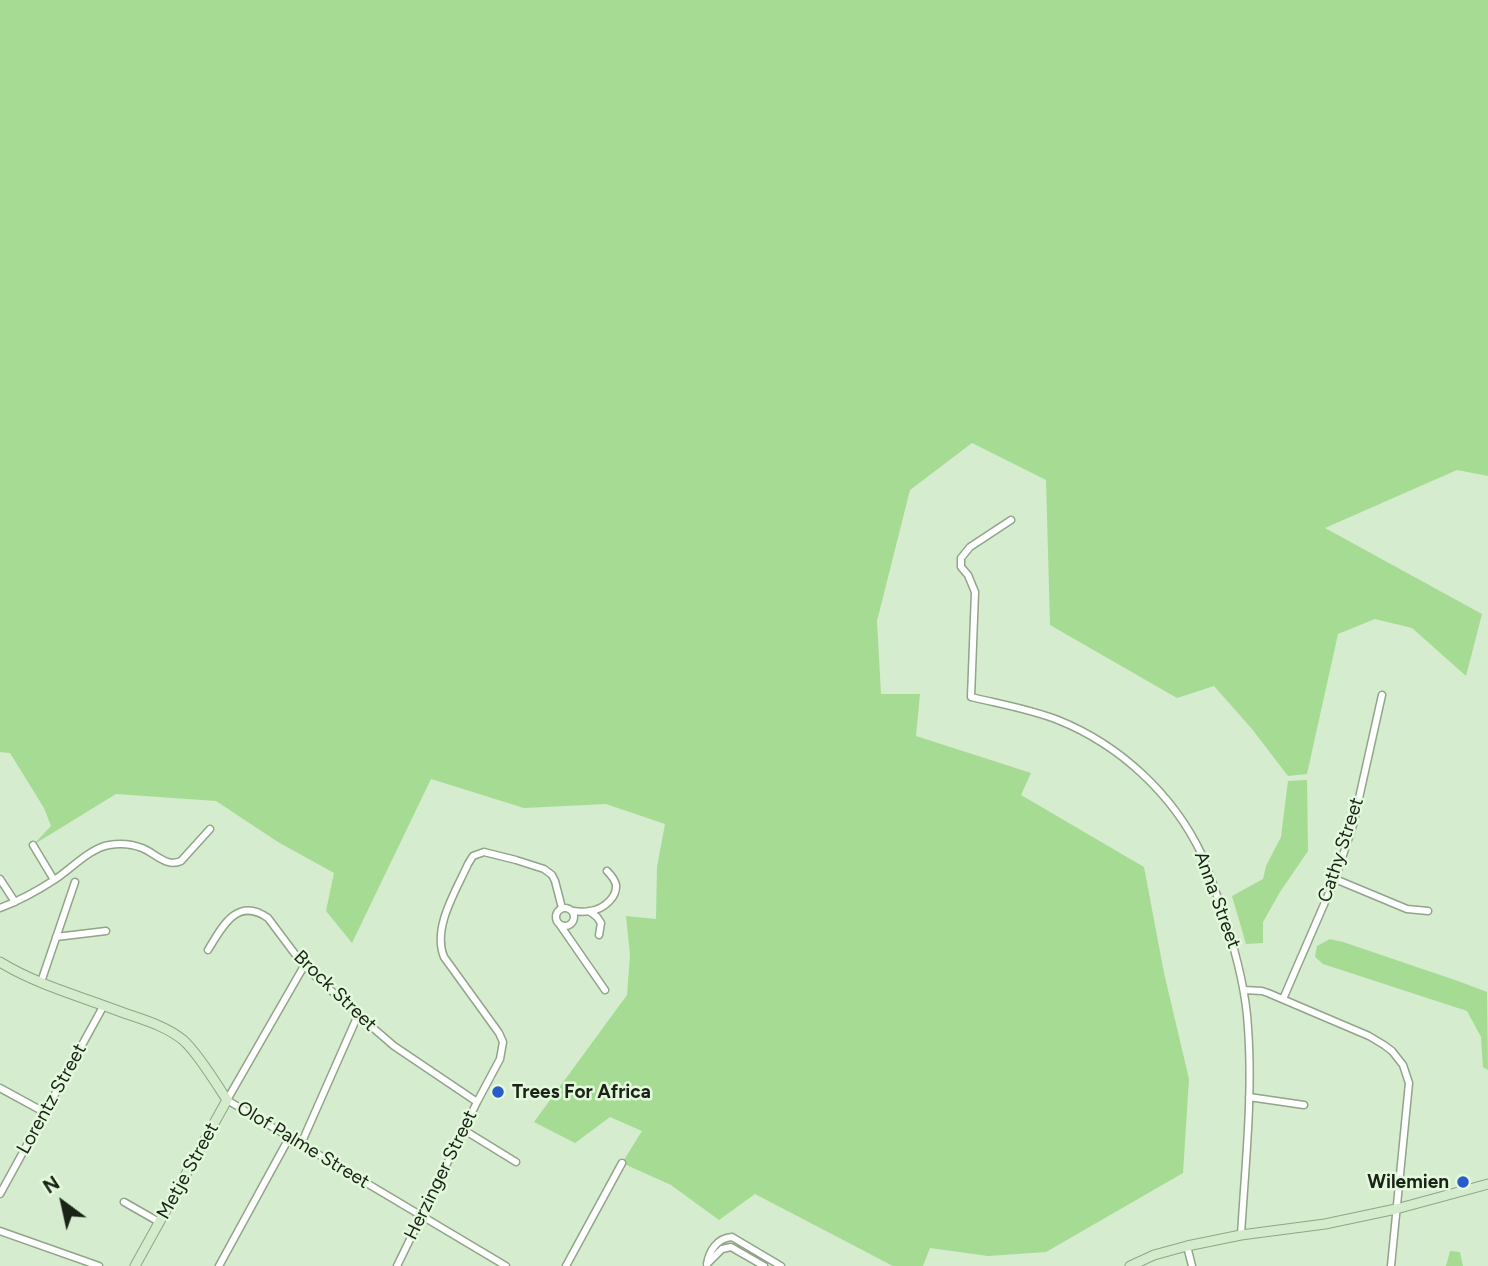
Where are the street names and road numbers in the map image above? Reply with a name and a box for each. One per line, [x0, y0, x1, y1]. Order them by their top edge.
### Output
street label: Cathy Street [1313, 795, 1369, 905]
street label: Anna Street [1189, 848, 1245, 952]
street label: Brock Street [289, 946, 381, 1036]
street label: Lorentz Street [12, 1040, 92, 1158]
street label: Olof Palme Street [233, 1096, 373, 1194]
street label: Herzinger Street [400, 1107, 482, 1243]
street label: Metje Street [152, 1119, 224, 1223]

